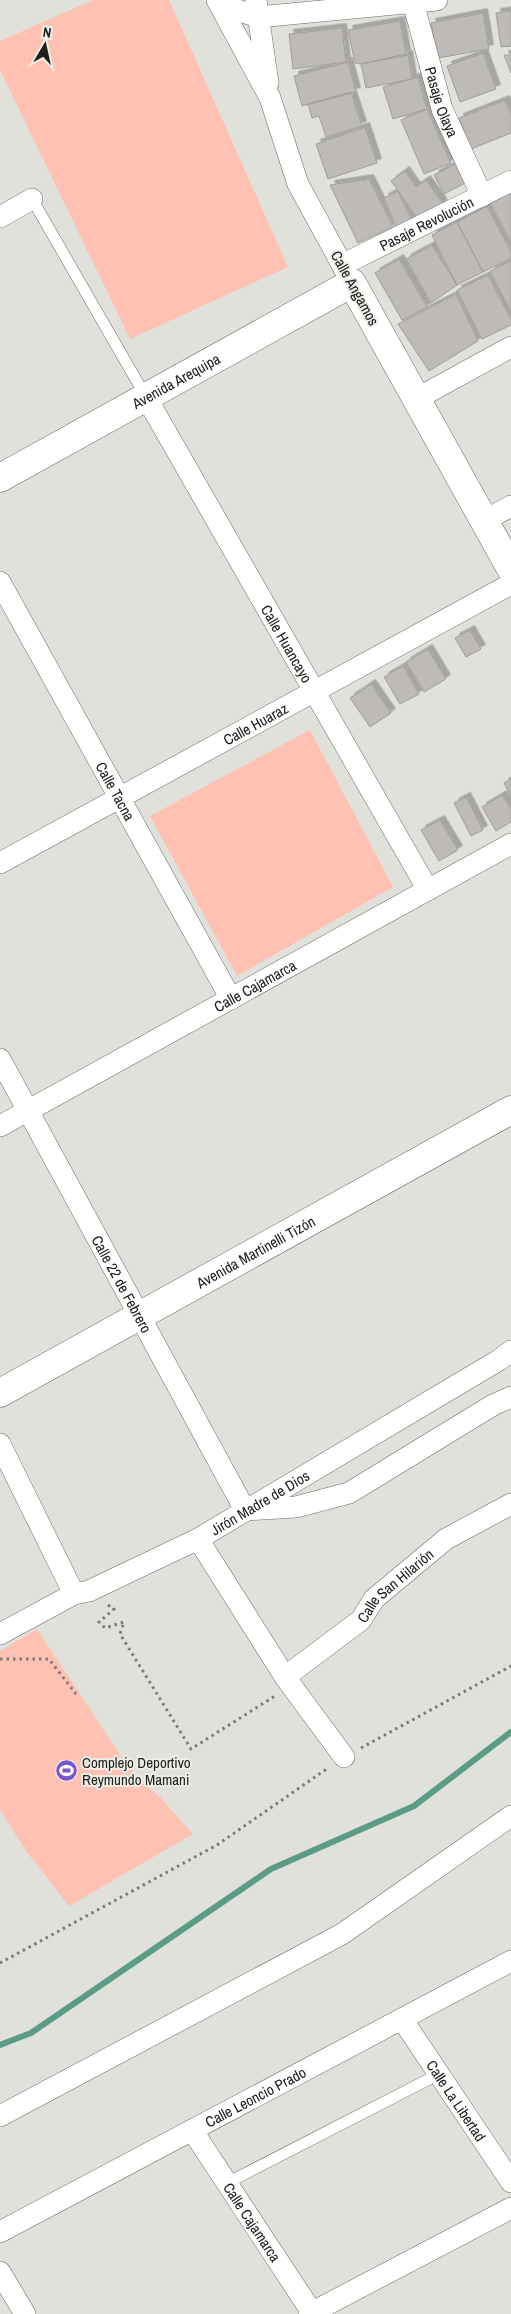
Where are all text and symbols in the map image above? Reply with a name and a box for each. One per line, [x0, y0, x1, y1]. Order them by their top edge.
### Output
north arrow [20, 20, 70, 70]
text: N [42, 23, 53, 42]
street label: Pasaje Olaya [420, 64, 464, 141]
street label: Pasaje Revolución [376, 191, 477, 255]
street label: Calle Angamos [326, 247, 384, 329]
street label: Avenida Arequipa [127, 348, 224, 414]
street label: Calle Huancayo [256, 601, 318, 687]
street label: Calle Huaraz [219, 697, 292, 750]
street label: Calle Tacna [91, 758, 141, 824]
street label: Calle Cajamarca [210, 954, 300, 1017]
street label: Avenida Martinelli Tizón [191, 1210, 319, 1293]
street label: Calle 22 de Febrero [87, 1231, 157, 1337]
street label: Jirón Madre de Dios [206, 1465, 313, 1540]
street label: Calle San Hilarión [352, 1543, 438, 1626]
place label: Complejo Deportivo Reymundo Mamani [82, 1752, 191, 1790]
sports icon: Complejo Deportivo Reymundo Mamani [54, 1759, 78, 1783]
street label: Calle La Libertad [422, 2056, 491, 2145]
street label: Calle Leoncio Prado [201, 2061, 310, 2132]
street label: Calle Cajamarca [219, 2178, 286, 2266]

